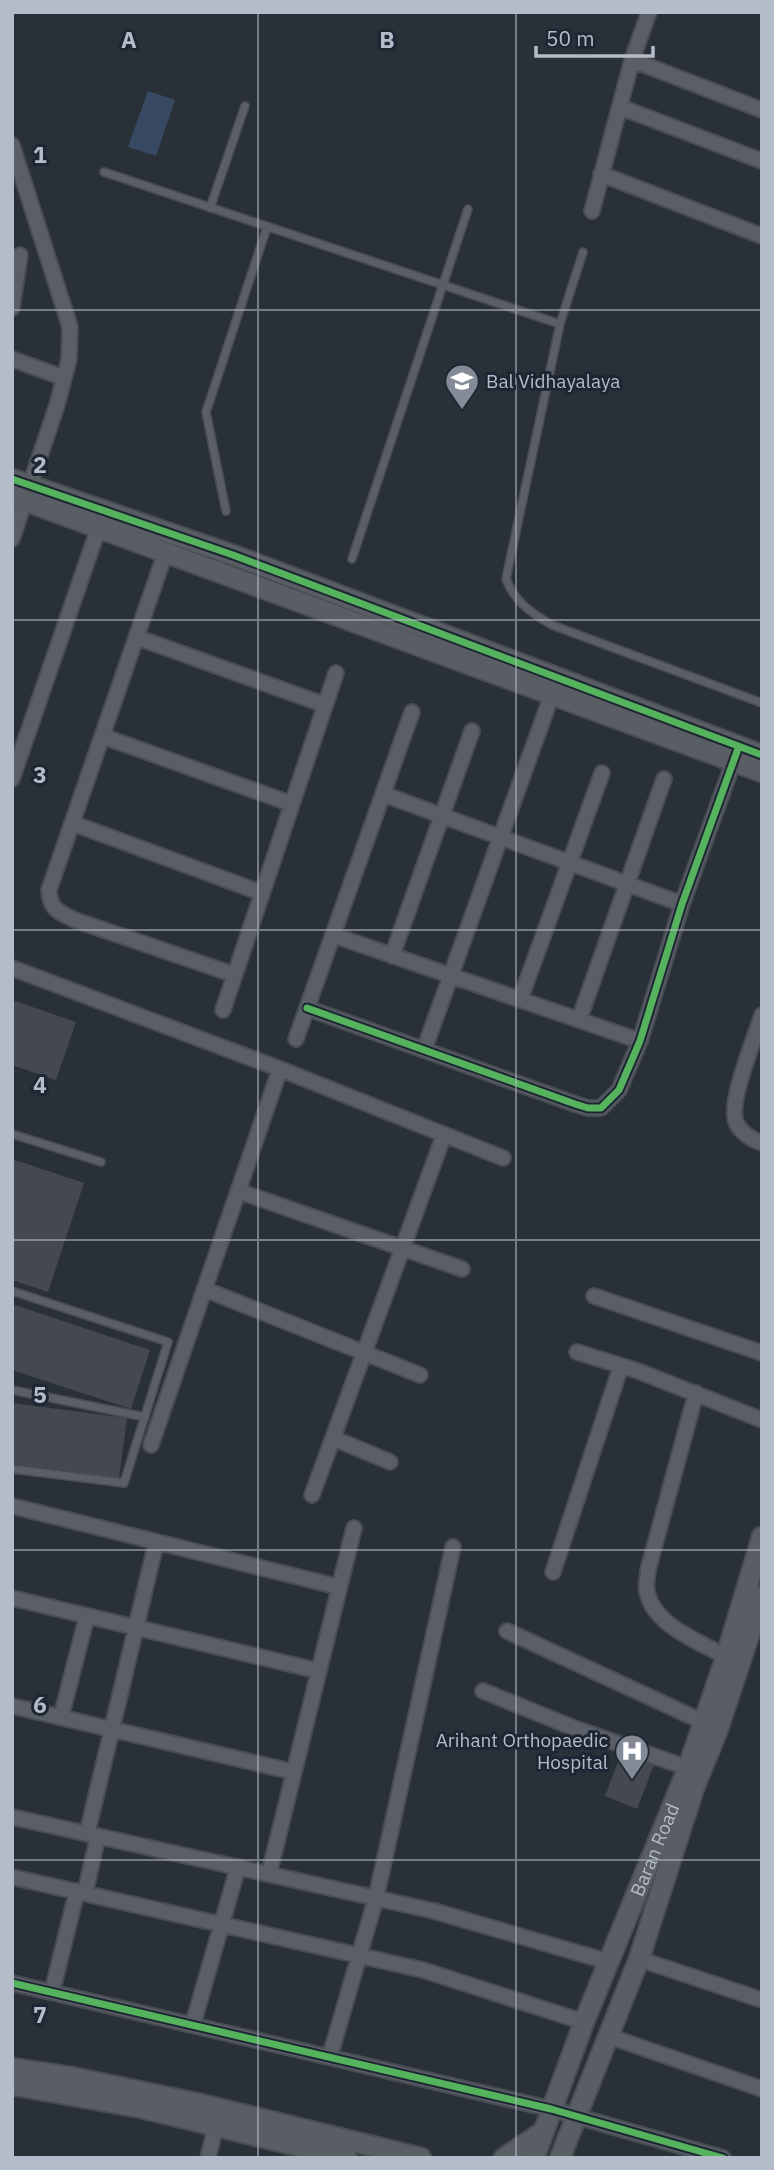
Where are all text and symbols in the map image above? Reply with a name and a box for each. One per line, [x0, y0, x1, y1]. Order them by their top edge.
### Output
scale bar [536, 14, 653, 58]
text: A [121, 24, 137, 54]
text: B [379, 24, 395, 54]
text: 50 m [546, 24, 595, 52]
text: 1 [33, 139, 47, 169]
school or university icon: Bal Vidhayalaya [443, 362, 481, 411]
place label: Bal Vidhayalaya [486, 369, 620, 393]
text: 2 [33, 449, 47, 479]
text: 3 [33, 759, 47, 789]
text: 4 [33, 1069, 47, 1099]
text: 5 [33, 1379, 47, 1409]
text: 6 [33, 1689, 47, 1719]
place label: Arihant Orthopaedic Hospital [436, 1728, 608, 1774]
hospital icon: Arihant Orthopaedic Hospital [613, 1732, 651, 1781]
street label: Baran Road [625, 1800, 684, 1900]
text: 7 [33, 1999, 47, 2029]

